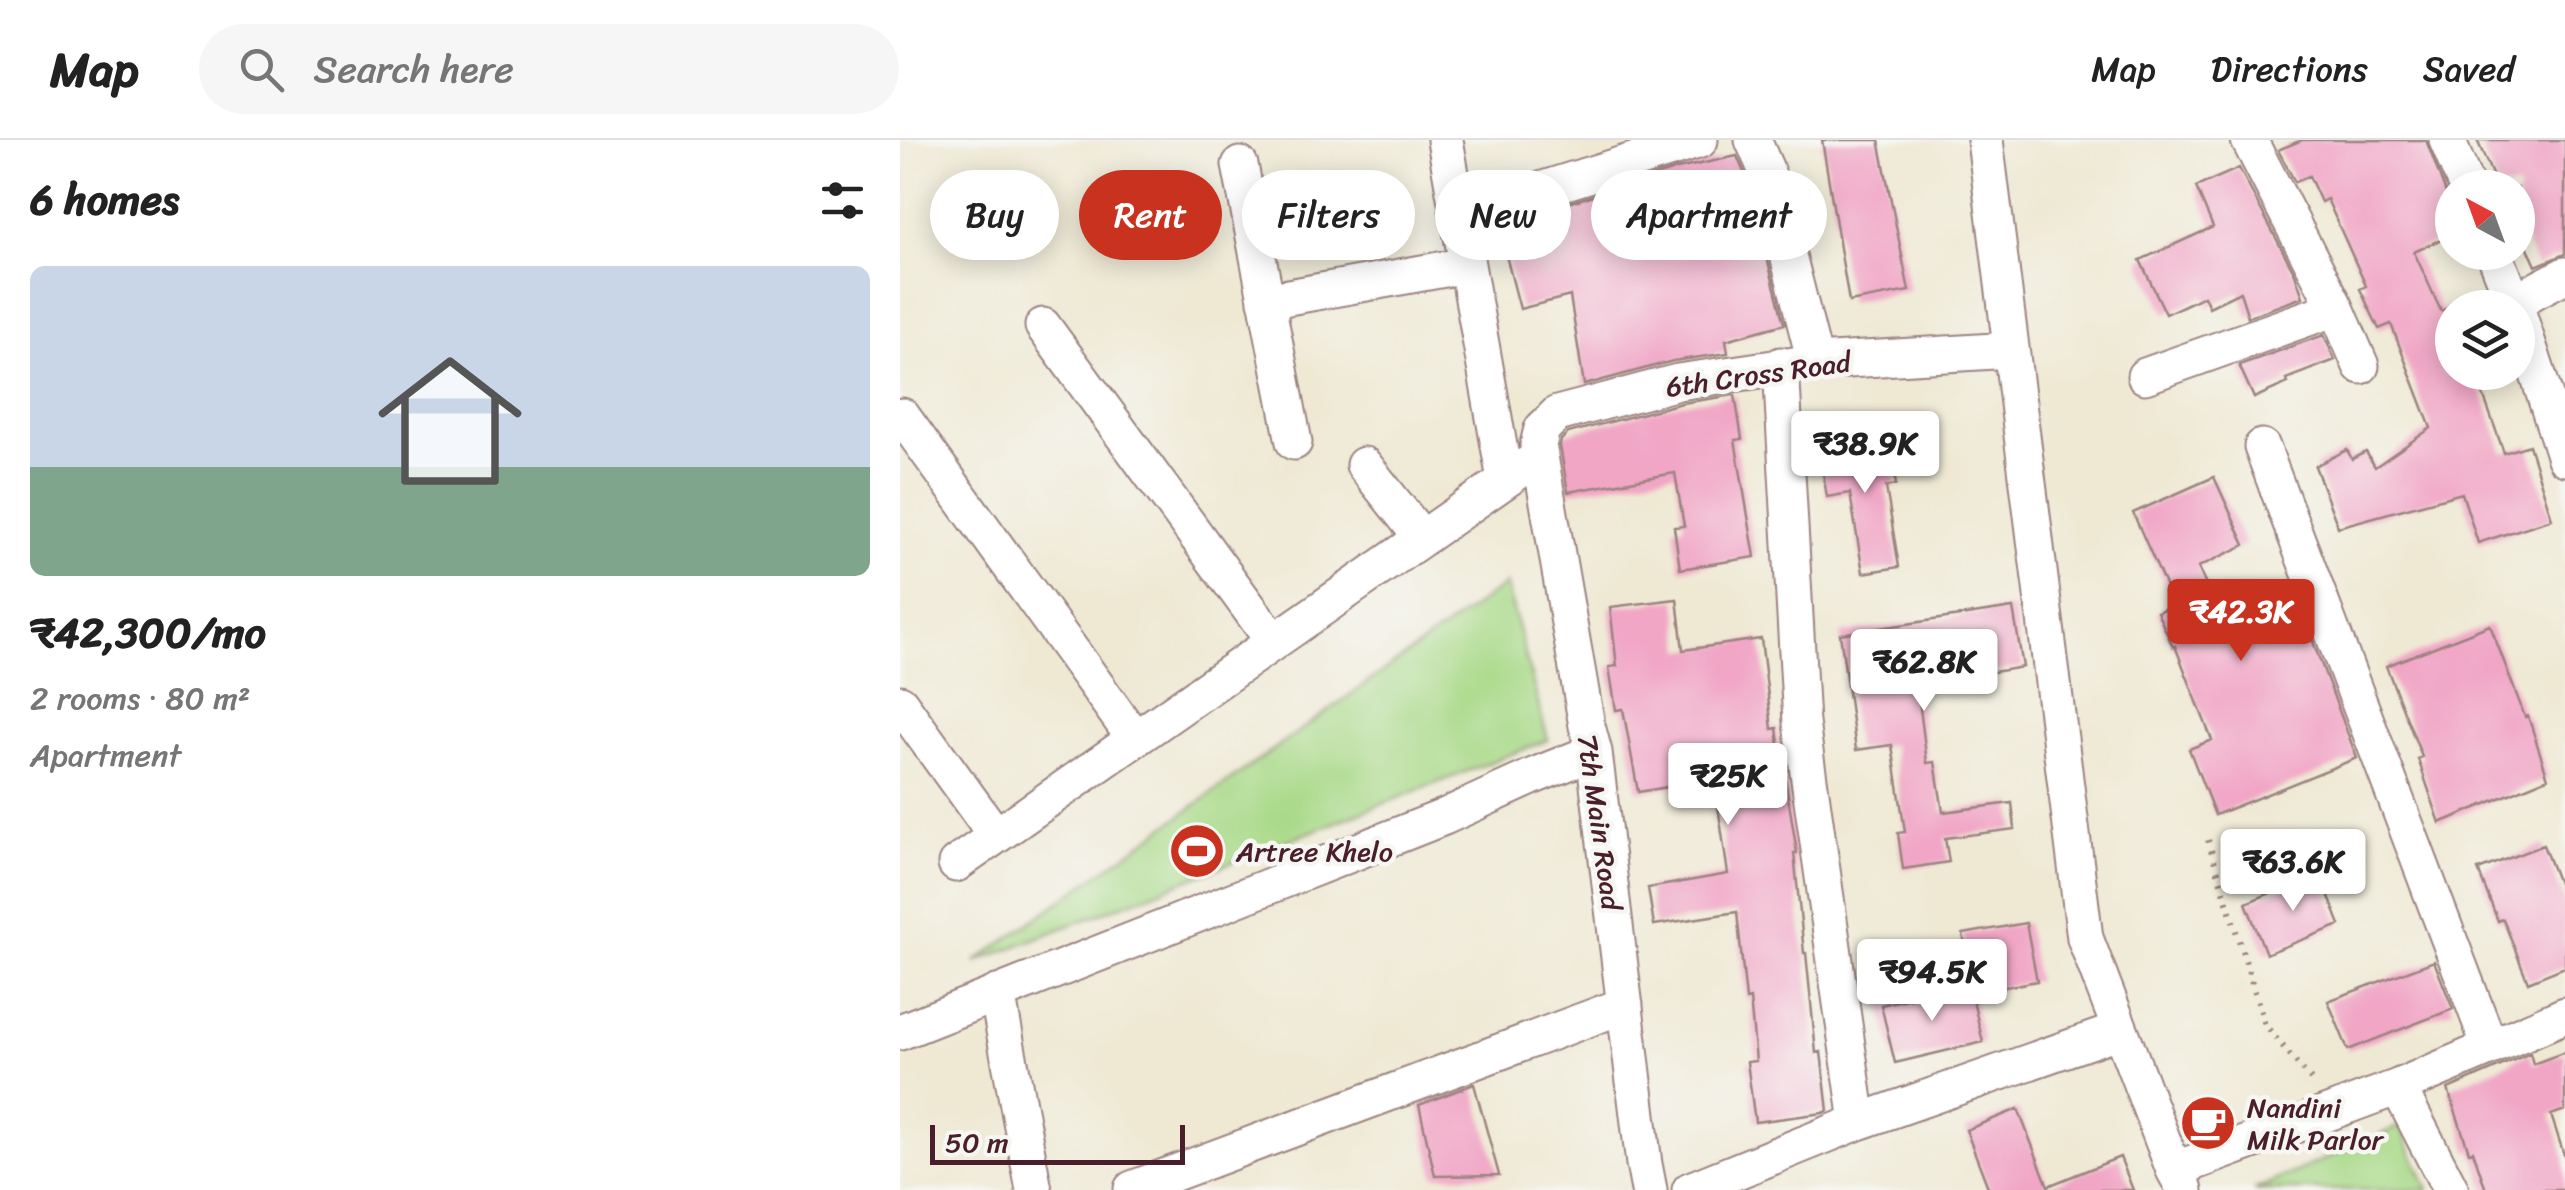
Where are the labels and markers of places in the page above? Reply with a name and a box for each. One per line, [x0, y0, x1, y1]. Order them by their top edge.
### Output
pin: ₹38.9K [1784, 411, 1946, 496]
pin: ₹42.3K [2160, 579, 2322, 664]
pin: ₹62.8K [1843, 629, 2005, 714]
pin: ₹25K [1669, 743, 1787, 828]
sports icon: Artree Khelo [1167, 821, 1227, 881]
place label: Artree Khelo [1235, 827, 1393, 876]
pin: ₹63.6K [2212, 829, 2374, 914]
pin: ₹94.5K [1851, 939, 2013, 1024]
place label: Nandini Milk Parlor [2247, 1083, 2385, 1164]
cafe icon: Nandini Milk Parlor [2178, 1093, 2238, 1153]

